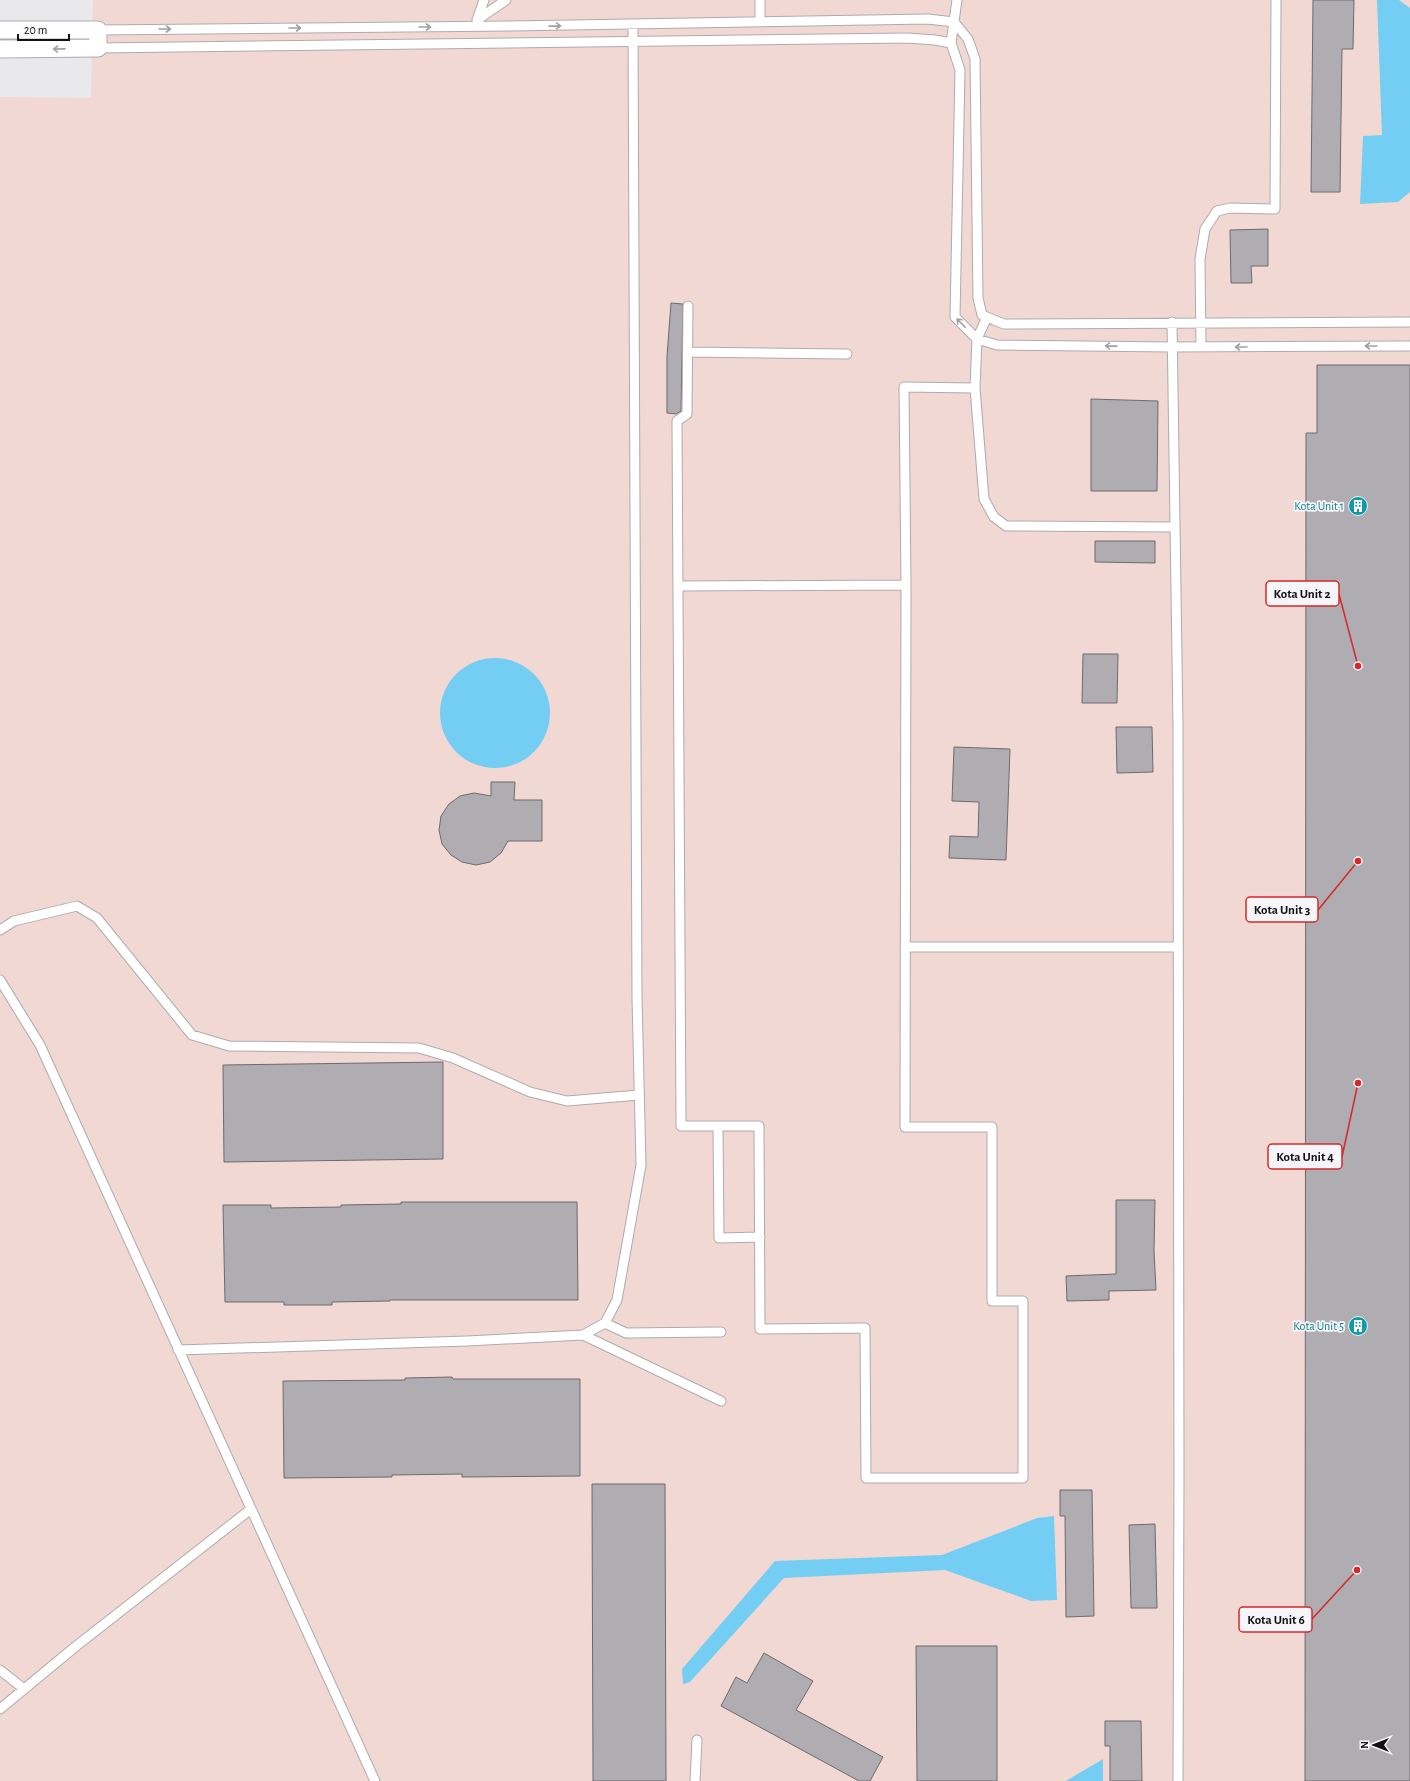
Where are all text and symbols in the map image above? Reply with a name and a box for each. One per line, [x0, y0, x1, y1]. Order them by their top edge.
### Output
scale bar [18, 16, 69, 42]
one-way arrow [548, 22, 561, 30]
one-way arrow [418, 23, 431, 31]
text: 20 m [24, 24, 47, 36]
one-way arrow [288, 24, 301, 32]
one-way arrow [158, 25, 171, 33]
one-way arrow [53, 45, 66, 52]
one-way arrow [956, 318, 966, 328]
one-way arrow [1105, 342, 1118, 350]
one-way arrow [1365, 342, 1378, 350]
one-way arrow [1235, 343, 1248, 351]
building icon: Kota Unit 1 [1347, 495, 1369, 517]
place label: Kota Unit 1 [1294, 500, 1344, 512]
callout: Kota Unit 2 [1266, 581, 1339, 606]
text: Kota Unit 2 [1273, 588, 1331, 601]
callout: Kota Unit 3 [1246, 897, 1318, 922]
text: Kota Unit 3 [1254, 904, 1311, 917]
callout: Kota Unit 4 [1268, 1144, 1342, 1169]
text: Kota Unit 4 [1276, 1151, 1334, 1164]
building icon: Kota Unit 5 [1347, 1315, 1369, 1337]
place label: Kota Unit 5 [1293, 1320, 1344, 1332]
callout: Kota Unit 6 [1239, 1607, 1312, 1632]
text: Kota Unit 6 [1247, 1614, 1305, 1627]
north arrow [1354, 1725, 1394, 1765]
text: N [1359, 1741, 1370, 1749]

